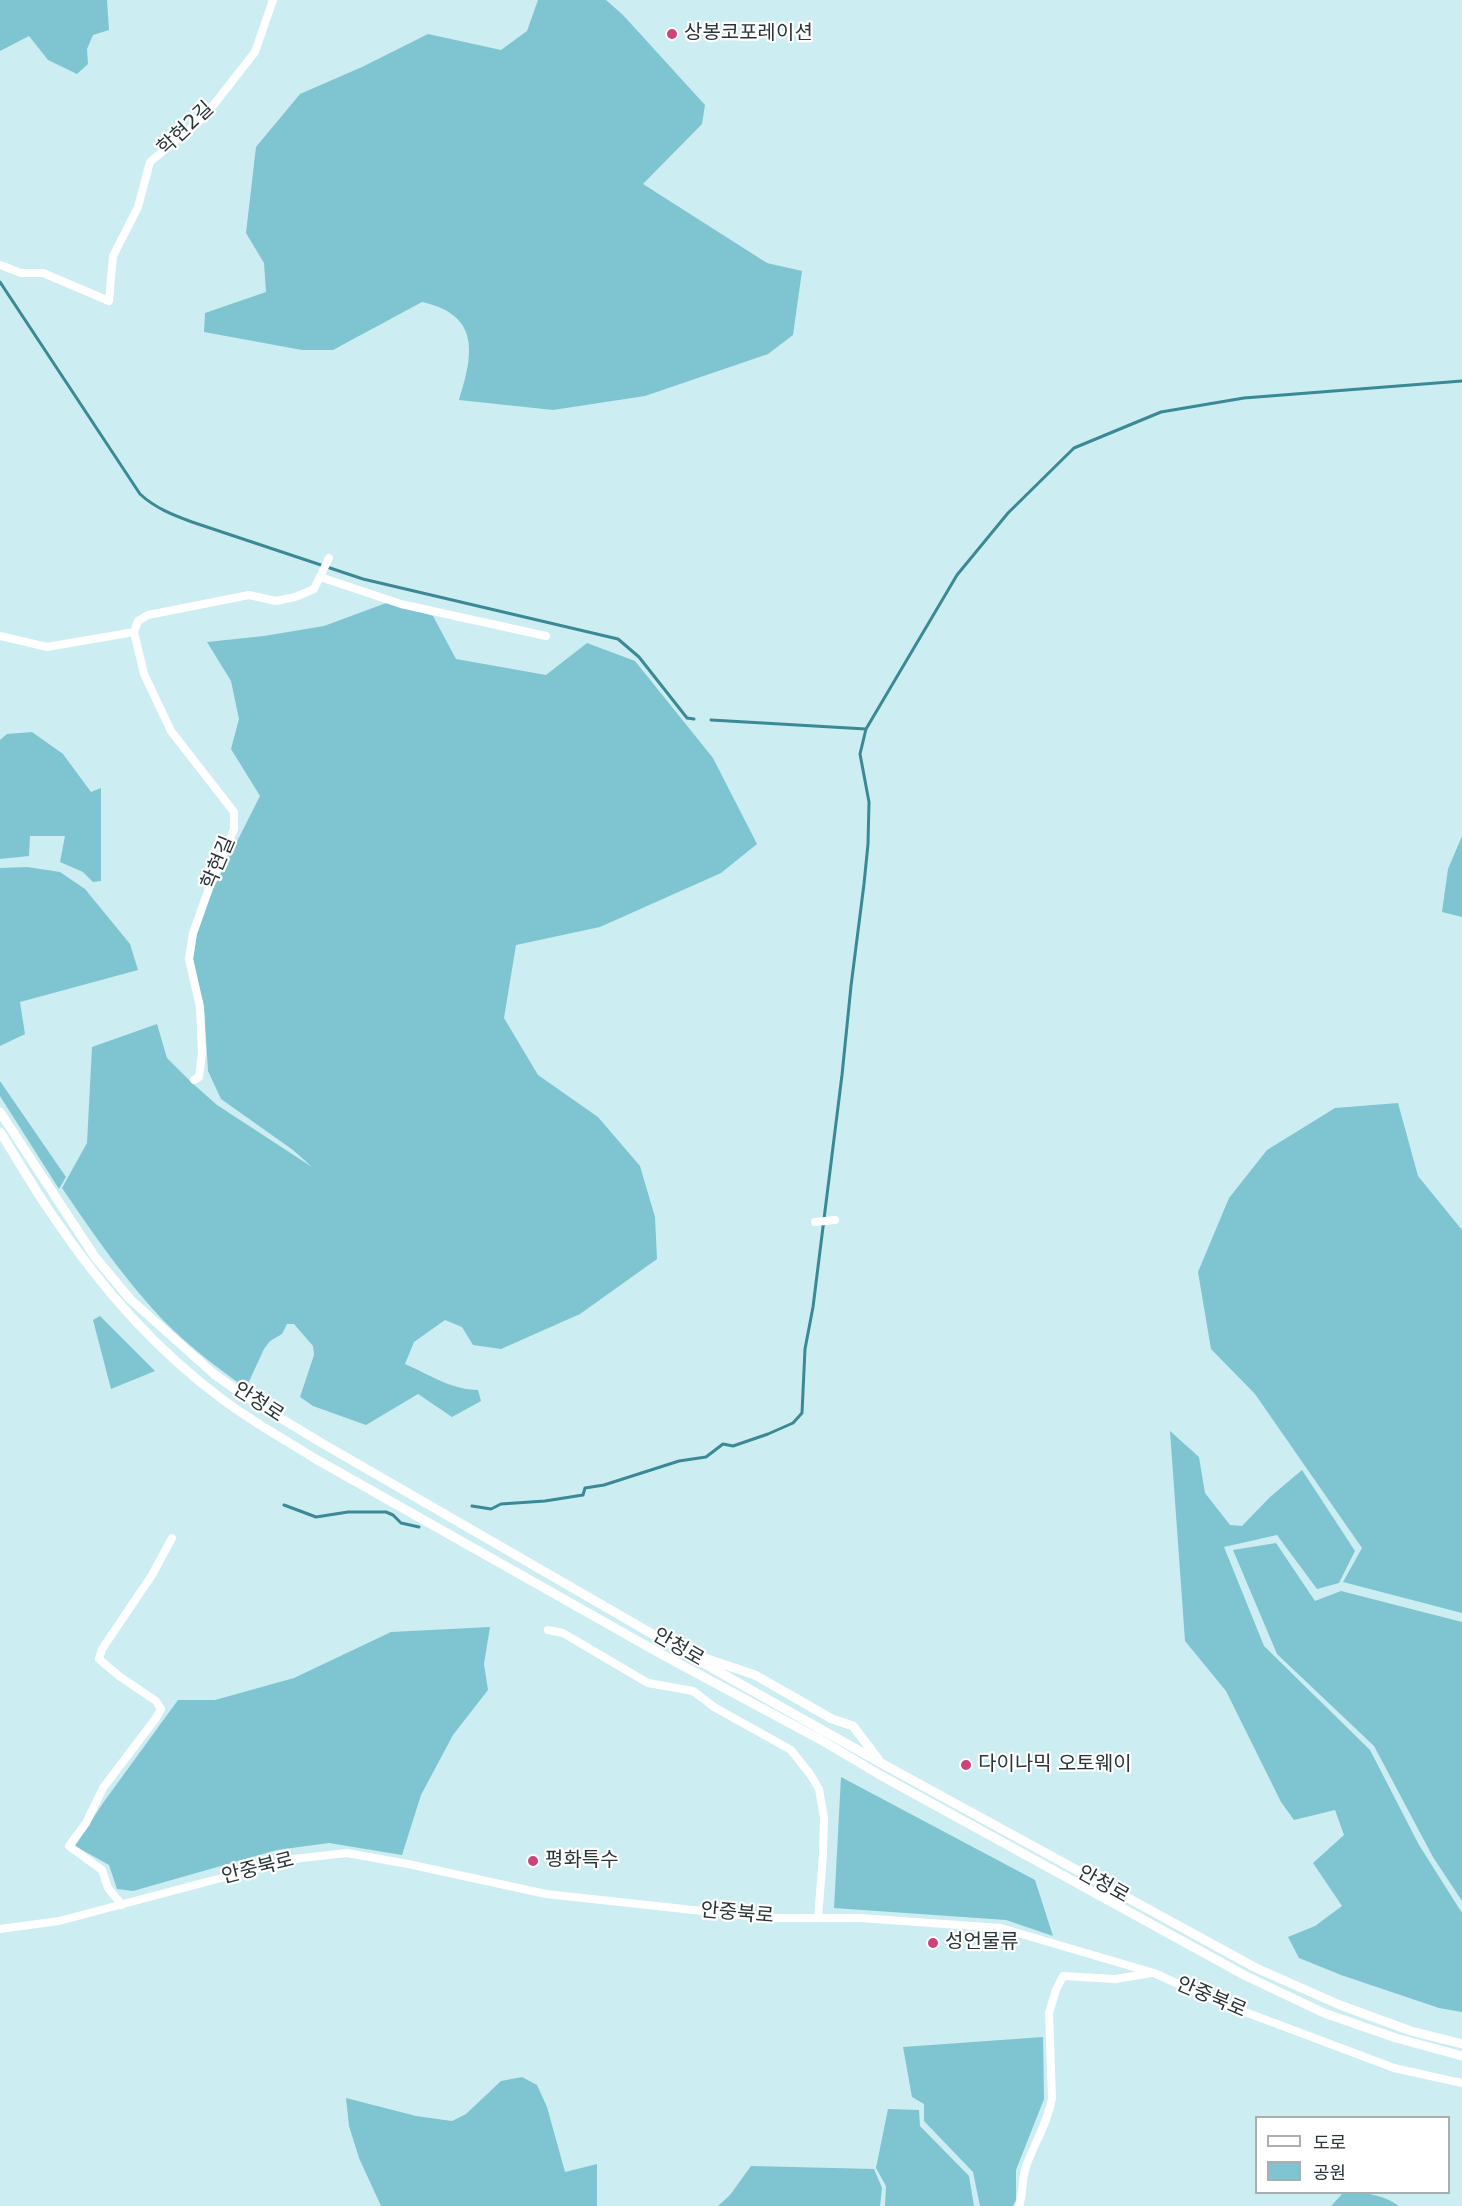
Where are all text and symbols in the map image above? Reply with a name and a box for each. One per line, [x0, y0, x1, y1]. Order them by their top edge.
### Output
place label: 상봉코포레이션 [684, 22, 813, 46]
marker: 상봉코포레이션 [665, 27, 679, 41]
street label: 학현2길 [153, 97, 219, 161]
street label: 학현길 [197, 833, 241, 893]
street label: 안청로 [228, 1378, 288, 1428]
street label: 안청로 [648, 1624, 708, 1672]
place label: 다이나믹 오토웨이 [978, 1753, 1132, 1777]
marker: 다이나믹 오토웨이 [959, 1758, 973, 1772]
street label: 안중북로 [219, 1848, 297, 1890]
place label: 평화특수 [545, 1849, 619, 1873]
marker: 평화특수 [526, 1854, 540, 1868]
street label: 안청로 [1073, 1861, 1133, 1909]
street label: 안중북로 [699, 1899, 775, 1929]
place label: 성언물류 [945, 1931, 1019, 1955]
marker: 성언물류 [926, 1936, 940, 1950]
street label: 안중북로 [1172, 1973, 1250, 2023]
legend [1255, 2116, 1450, 2194]
text: 도로 [1313, 2132, 1346, 2153]
text: 공원 [1313, 2162, 1346, 2183]

